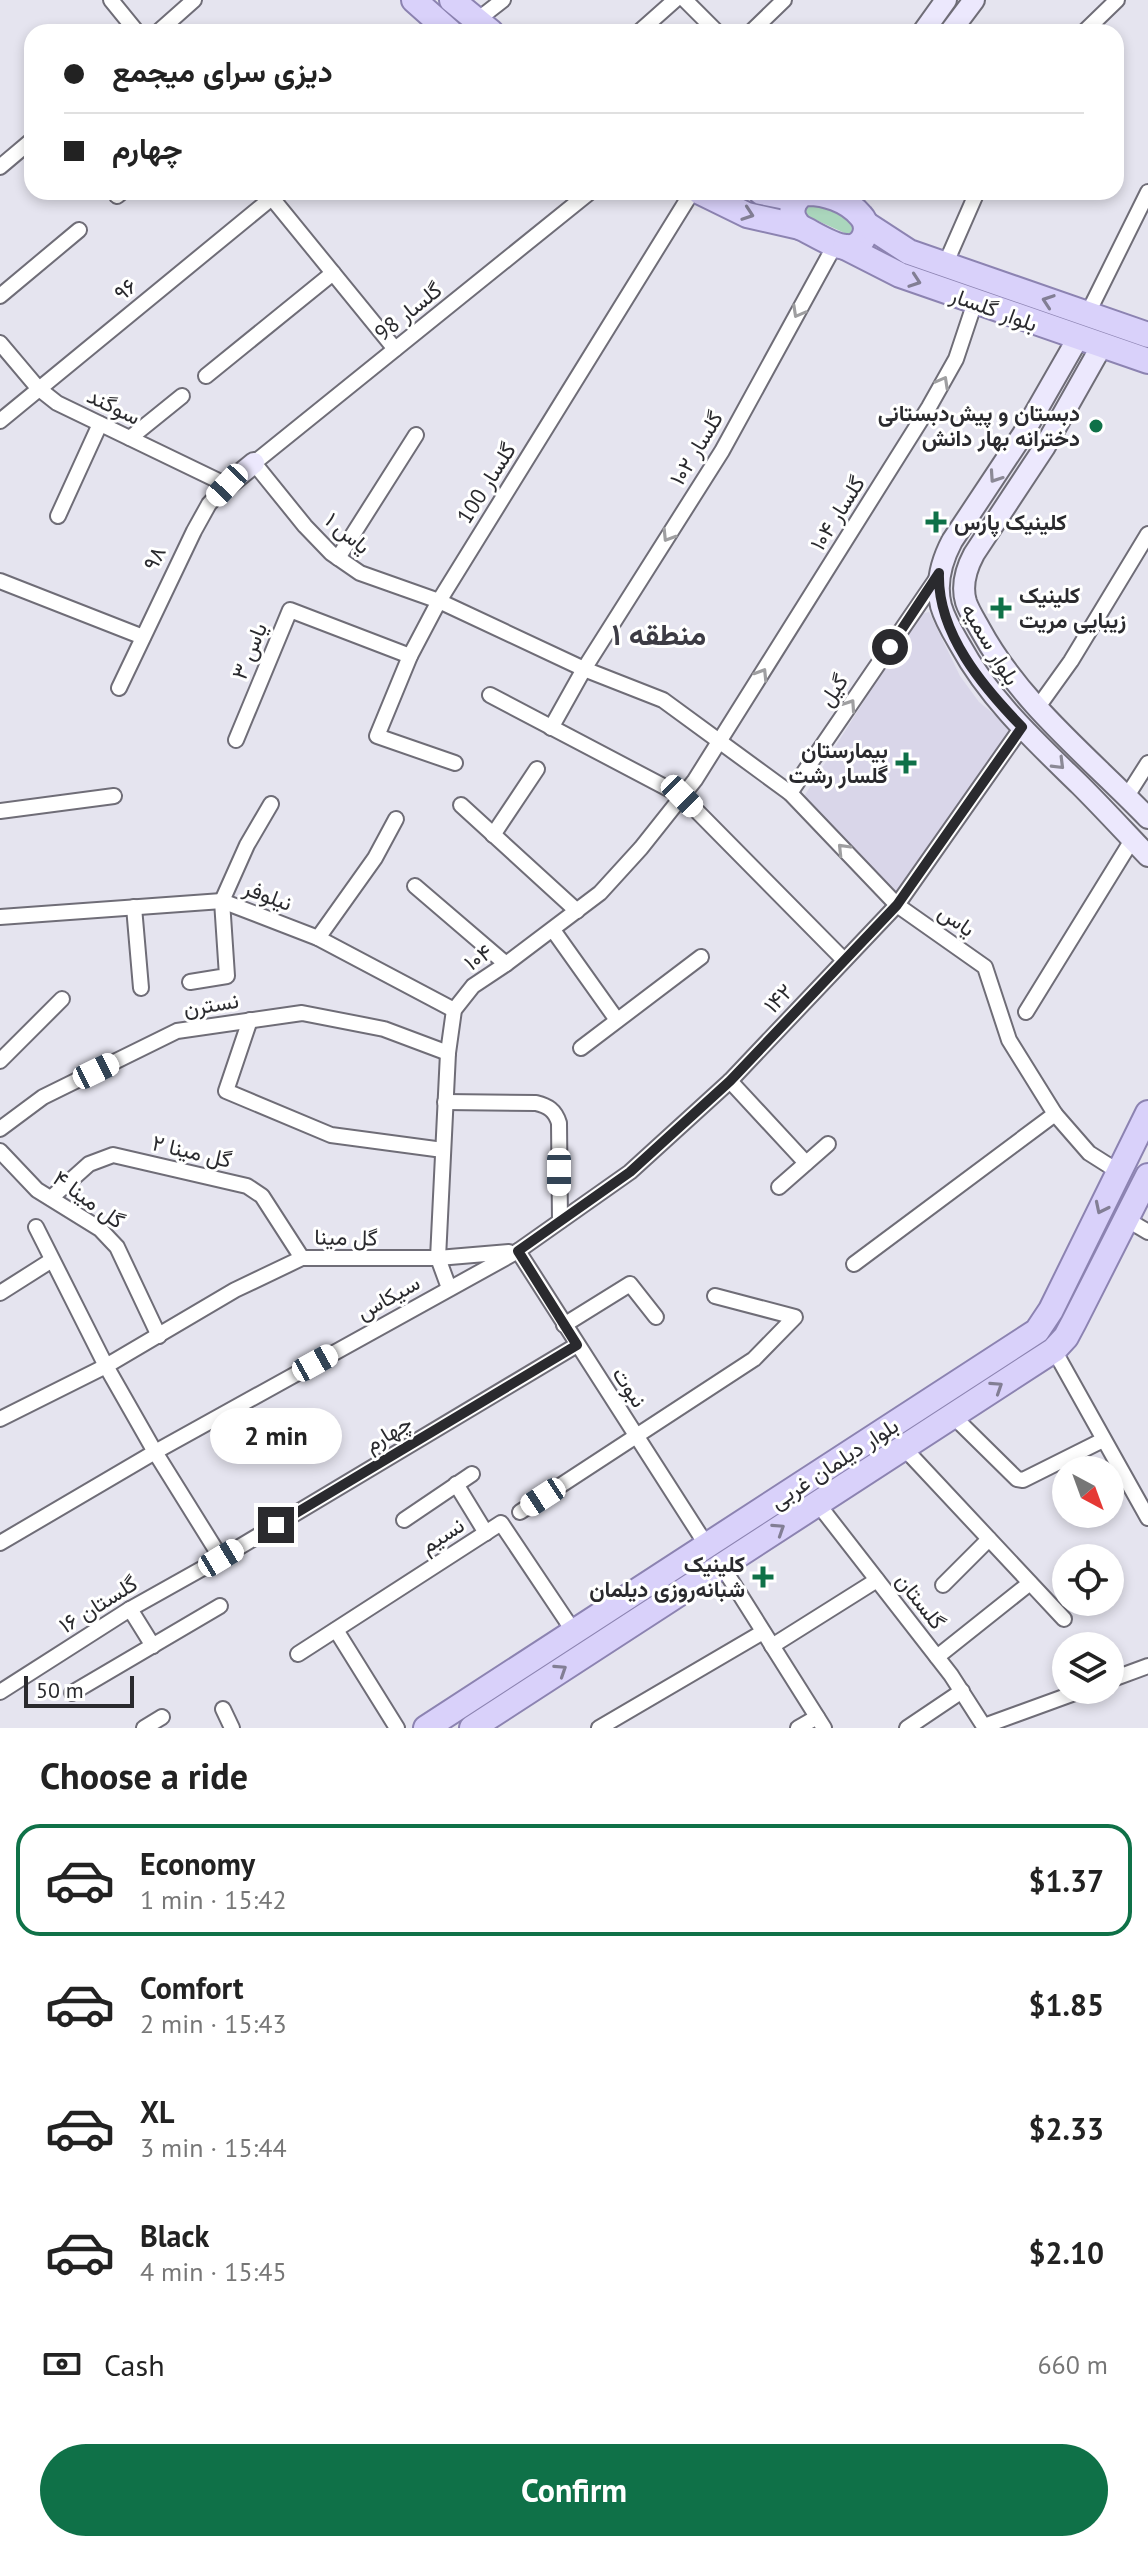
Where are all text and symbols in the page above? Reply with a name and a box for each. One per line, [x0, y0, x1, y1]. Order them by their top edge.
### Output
text: دیزی سرای میجمع [112, 51, 333, 90]
text: چهارم [112, 128, 183, 167]
one-way arrow [740, 204, 754, 220]
street label: ۹۶ [108, 271, 142, 307]
one-way arrow [907, 271, 921, 287]
street label: گلسار 98 [369, 275, 447, 347]
street label: بلوار گلسار [946, 280, 1041, 338]
one-way arrow [1042, 294, 1056, 310]
one-way arrow [793, 304, 808, 318]
one-way arrow [934, 376, 949, 390]
street label: سوگند [83, 381, 145, 431]
place label: دبستان و پیش‌دبستانی دخترانه بهار دانش [878, 399, 1080, 452]
street label: گلسار ۱۰۲ [663, 406, 729, 490]
marker: دبستان و پیش‌دبستانی دخترانه بهار دانش [1087, 417, 1105, 435]
street label: گلسار 100 [450, 437, 522, 529]
car [202, 459, 252, 511]
one-way arrow [989, 468, 1004, 483]
street label: گلسار ۱۰۴ [803, 470, 871, 555]
street label: یاس ۱ [320, 506, 376, 560]
place label: کلینیک پارس [954, 508, 1067, 538]
marker: کلینیک پارس [925, 511, 947, 533]
one-way arrow [662, 528, 677, 542]
street label: ۹۸ [136, 541, 172, 575]
place label: کلینیک زیبایی مریت [1019, 581, 1126, 634]
marker: کلینیک زیبایی مریت [990, 597, 1012, 619]
street label: بلوار سمیه [956, 598, 1026, 690]
district label: منطقه ۱ [612, 614, 706, 653]
street label: یاس ۳ [225, 618, 273, 684]
route start [872, 629, 908, 665]
one-way arrow [752, 668, 767, 683]
street label: گیل [812, 668, 854, 712]
one-way arrow [840, 699, 855, 714]
place label: بیمارستان گلسار رشت [788, 736, 888, 789]
marker: بیمارستان گلسار رشت [895, 752, 917, 774]
one-way arrow [1050, 755, 1064, 770]
car [657, 771, 707, 821]
one-way arrow [838, 844, 853, 858]
street label: نیلوفر [239, 873, 296, 917]
street label: یاس [933, 897, 981, 943]
street label: ۱۰۴ [458, 937, 498, 977]
street label: ۱۴۲ [757, 977, 799, 1019]
street label: نسترن [181, 986, 241, 1022]
car [69, 1050, 123, 1092]
street label: گل مینا ۲ [150, 1128, 235, 1174]
car [547, 1148, 571, 1196]
street label: گل مینا ۴ [48, 1164, 130, 1234]
one-way arrow [1096, 1200, 1111, 1215]
street label: گل مینا [314, 1222, 378, 1252]
street label: سیکاس [351, 1268, 425, 1326]
car [288, 1341, 342, 1385]
street label: نبوت [607, 1361, 653, 1413]
one-way arrow [989, 1382, 1003, 1397]
street label: چهارم [359, 1408, 417, 1459]
callout: 2 min [210, 1409, 342, 1465]
street label: بلوار دیلمان غربی [765, 1411, 903, 1515]
text: 2 min [244, 1419, 308, 1452]
north arrow [1052, 1456, 1124, 1528]
map controls [1052, 1456, 1124, 1704]
car [516, 1474, 570, 1520]
route end [258, 1507, 294, 1543]
street label: نسیم [415, 1511, 470, 1560]
one-way arrow [770, 1523, 785, 1538]
car [194, 1535, 248, 1581]
button: locate [1052, 1544, 1124, 1616]
place label: کلینیک شبانه‌روزی دیلمان [589, 1550, 745, 1603]
marker: کلینیک شبانه‌روزی دیلمان [752, 1566, 774, 1588]
street label: گلستان [890, 1567, 952, 1635]
street label: گلستان ۱۶ [54, 1569, 143, 1639]
button: layers [1052, 1632, 1124, 1704]
one-way arrow [552, 1665, 567, 1680]
scale bar [24, 1672, 134, 1708]
text: 50 m [36, 1676, 84, 1704]
text: Choose a ride [40, 1752, 248, 1799]
icon: car [44, 1844, 116, 1916]
text: Economy [140, 1844, 255, 1883]
text: $1.37 [1029, 1861, 1104, 1900]
text: 1 min · 15:42 [140, 1883, 287, 1916]
icon: car [44, 1968, 116, 2040]
text: Comfort [140, 1968, 243, 2007]
text: $1.85 [1029, 1985, 1104, 2024]
text: 2 min · 15:43 [140, 2007, 287, 2040]
icon: car [44, 2092, 116, 2164]
text: XL [140, 2092, 174, 2131]
text: $2.33 [1029, 2109, 1104, 2148]
text: 3 min · 15:44 [140, 2131, 287, 2164]
icon: car [44, 2216, 116, 2288]
text: Black [140, 2216, 209, 2255]
text: $2.10 [1029, 2233, 1104, 2272]
text: 4 min · 15:45 [140, 2255, 287, 2288]
icon: cash [40, 2342, 84, 2386]
text: Cash [104, 2345, 165, 2384]
text: 660 m [1037, 2348, 1108, 2381]
button: Confirm [40, 2444, 1108, 2536]

